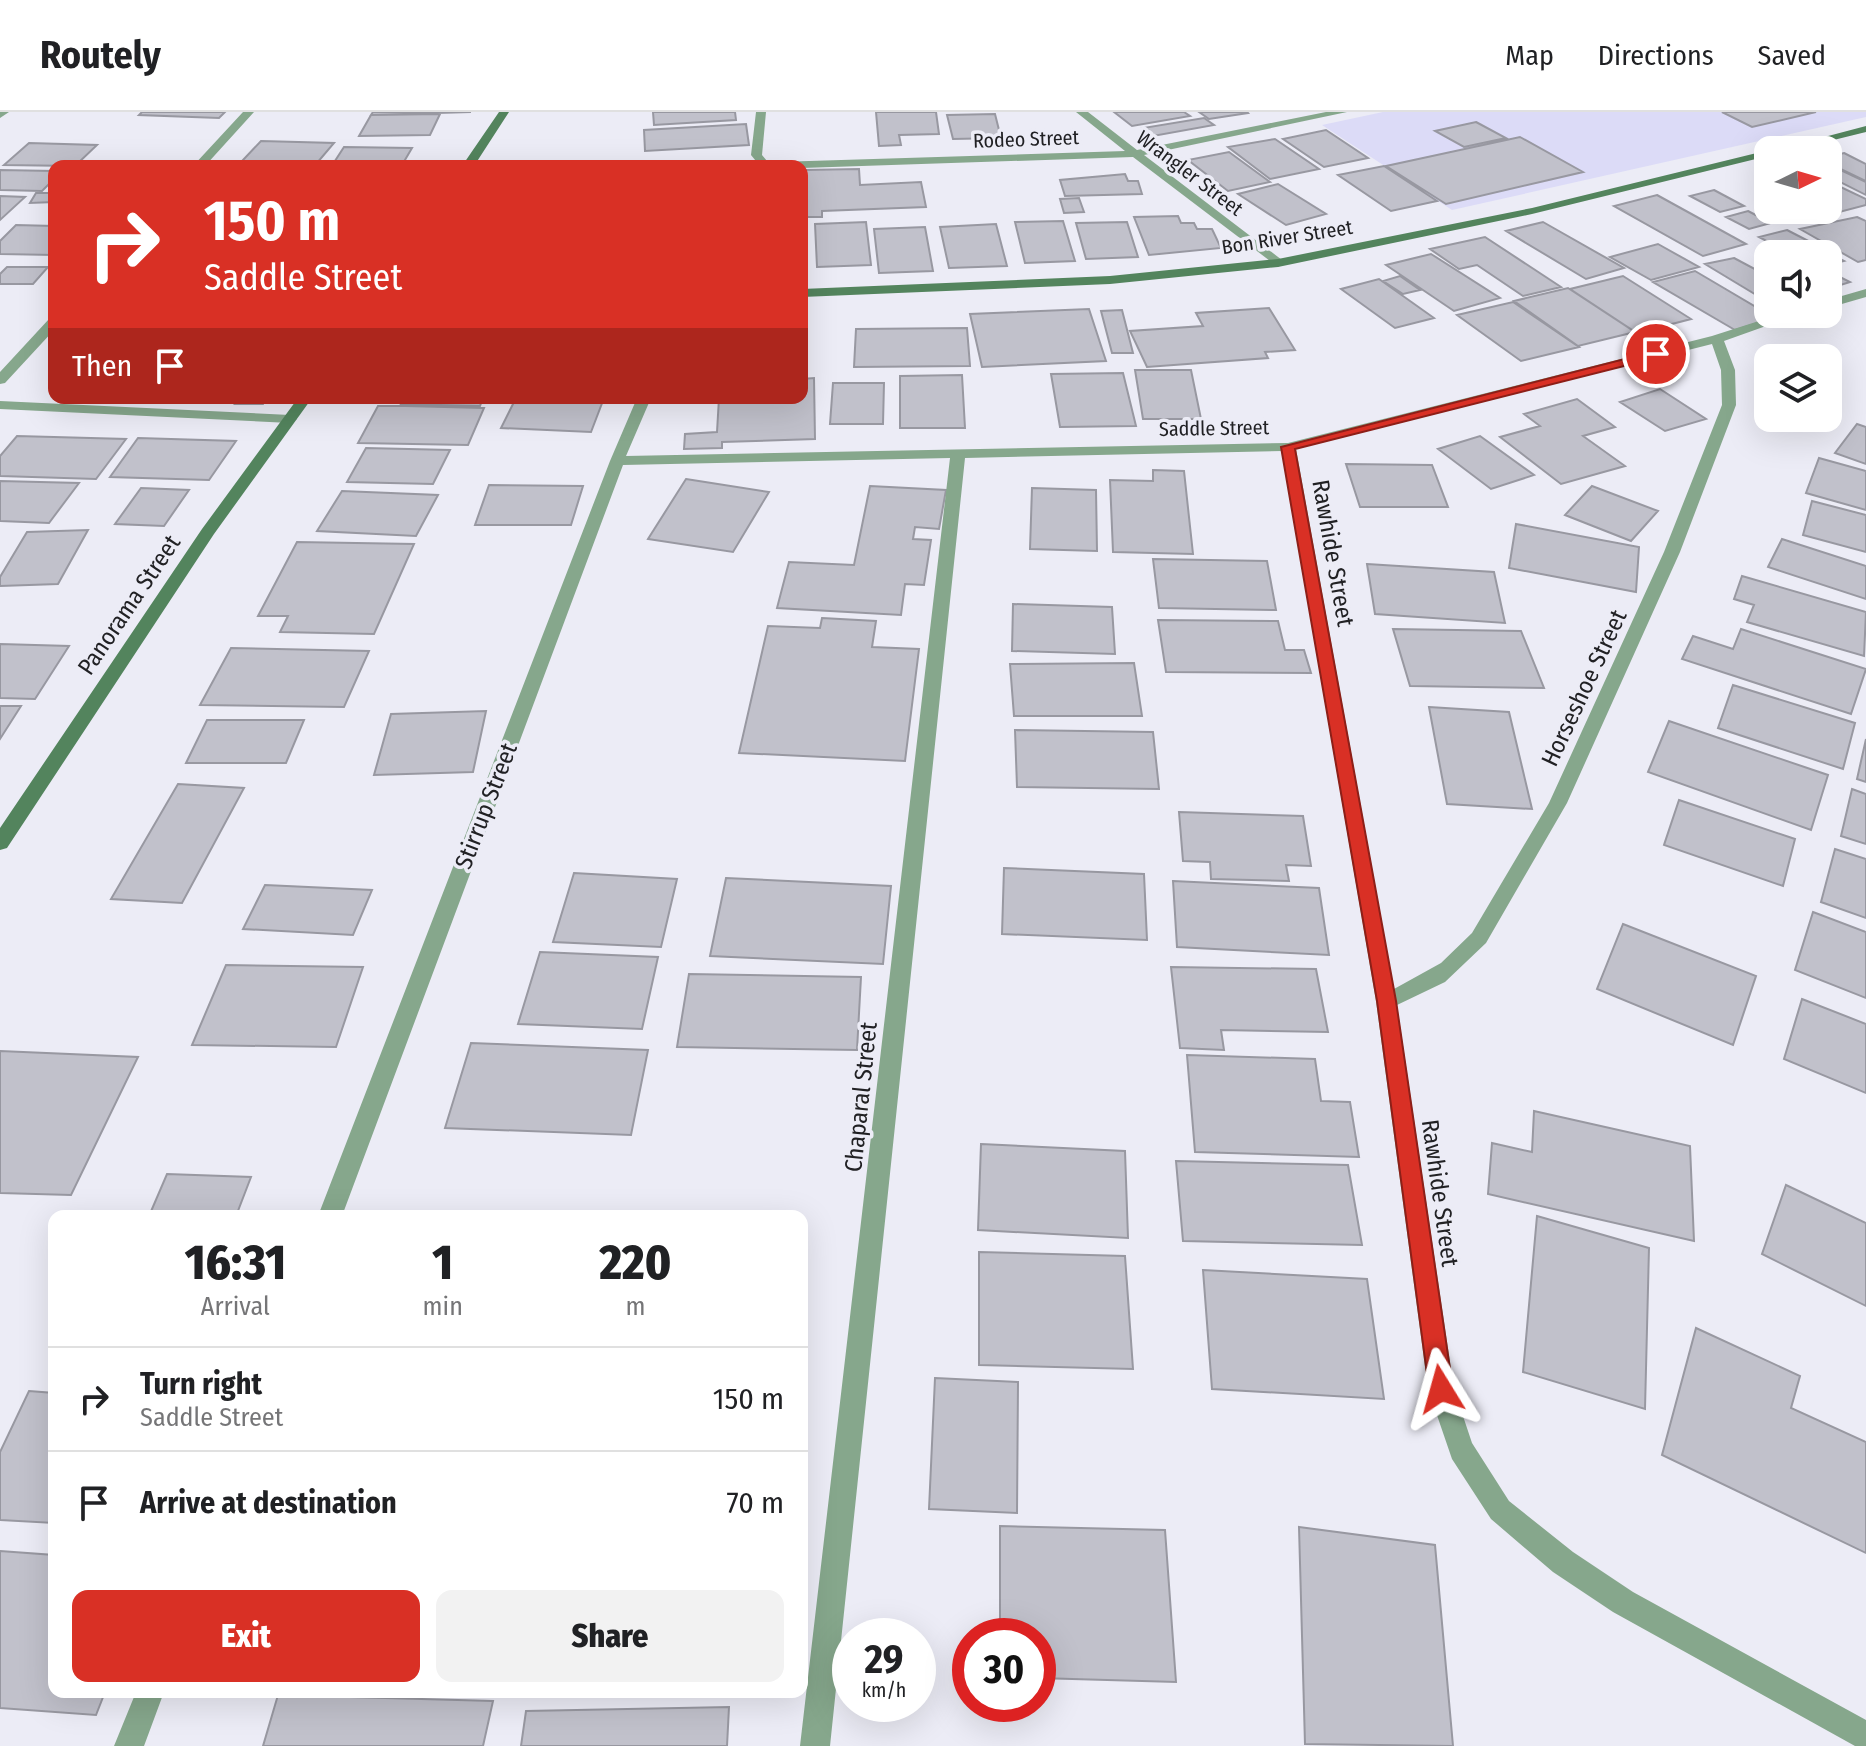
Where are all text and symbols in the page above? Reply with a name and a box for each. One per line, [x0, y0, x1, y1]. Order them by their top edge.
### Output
text: Routely [40, 32, 161, 78]
text: Map [1505, 39, 1554, 72]
text: Directions [1598, 39, 1714, 72]
text: Saved [1758, 39, 1826, 72]
street label: Rodeo Street [973, 125, 1080, 153]
street label: Wrangler Street [1132, 125, 1248, 221]
north arrow [1754, 136, 1842, 224]
map controls [1754, 136, 1842, 432]
text: 150 m [204, 188, 340, 255]
icon: right [72, 192, 176, 296]
street label: Bon River Street [1220, 215, 1355, 259]
button: sound [1754, 240, 1842, 328]
text: Saddle Street [204, 256, 402, 300]
pin [1622, 320, 1690, 388]
icon: arrive [1634, 332, 1678, 376]
icon: arrive [148, 344, 192, 388]
button: layers [1754, 344, 1842, 432]
text: Then [72, 348, 132, 384]
street label: Saddle Street [1159, 415, 1270, 441]
street label: Rawhide Street [1306, 478, 1360, 629]
street label: Panorama Street [72, 530, 186, 680]
street label: Horseshoe Street [1536, 605, 1633, 771]
street label: Stirrup Street [449, 739, 523, 873]
street label: Chaparal Street [839, 1020, 883, 1173]
street label: Rawhide Street [1416, 1118, 1464, 1269]
text: 16:31 [185, 1234, 286, 1292]
text: 1 [432, 1234, 453, 1292]
text: 220 [600, 1234, 671, 1292]
text: Arrival [201, 1291, 270, 1322]
text: min [423, 1291, 463, 1322]
text: m [625, 1291, 645, 1322]
position arrow [1399, 1347, 1483, 1431]
text: Turn right [140, 1366, 262, 1402]
icon: right [72, 1377, 116, 1421]
text: 150 m [713, 1381, 784, 1417]
text: Saddle Street [140, 1402, 283, 1433]
icon: arrive [72, 1481, 116, 1525]
text: Arrive at destination [140, 1485, 397, 1521]
text: 70 m [726, 1485, 784, 1521]
button: Exit [72, 1590, 420, 1682]
button: Share [436, 1590, 784, 1682]
speed limit sign: 30 [952, 1618, 1056, 1722]
text: 29 [864, 1636, 903, 1684]
text: km/h [862, 1678, 906, 1702]

